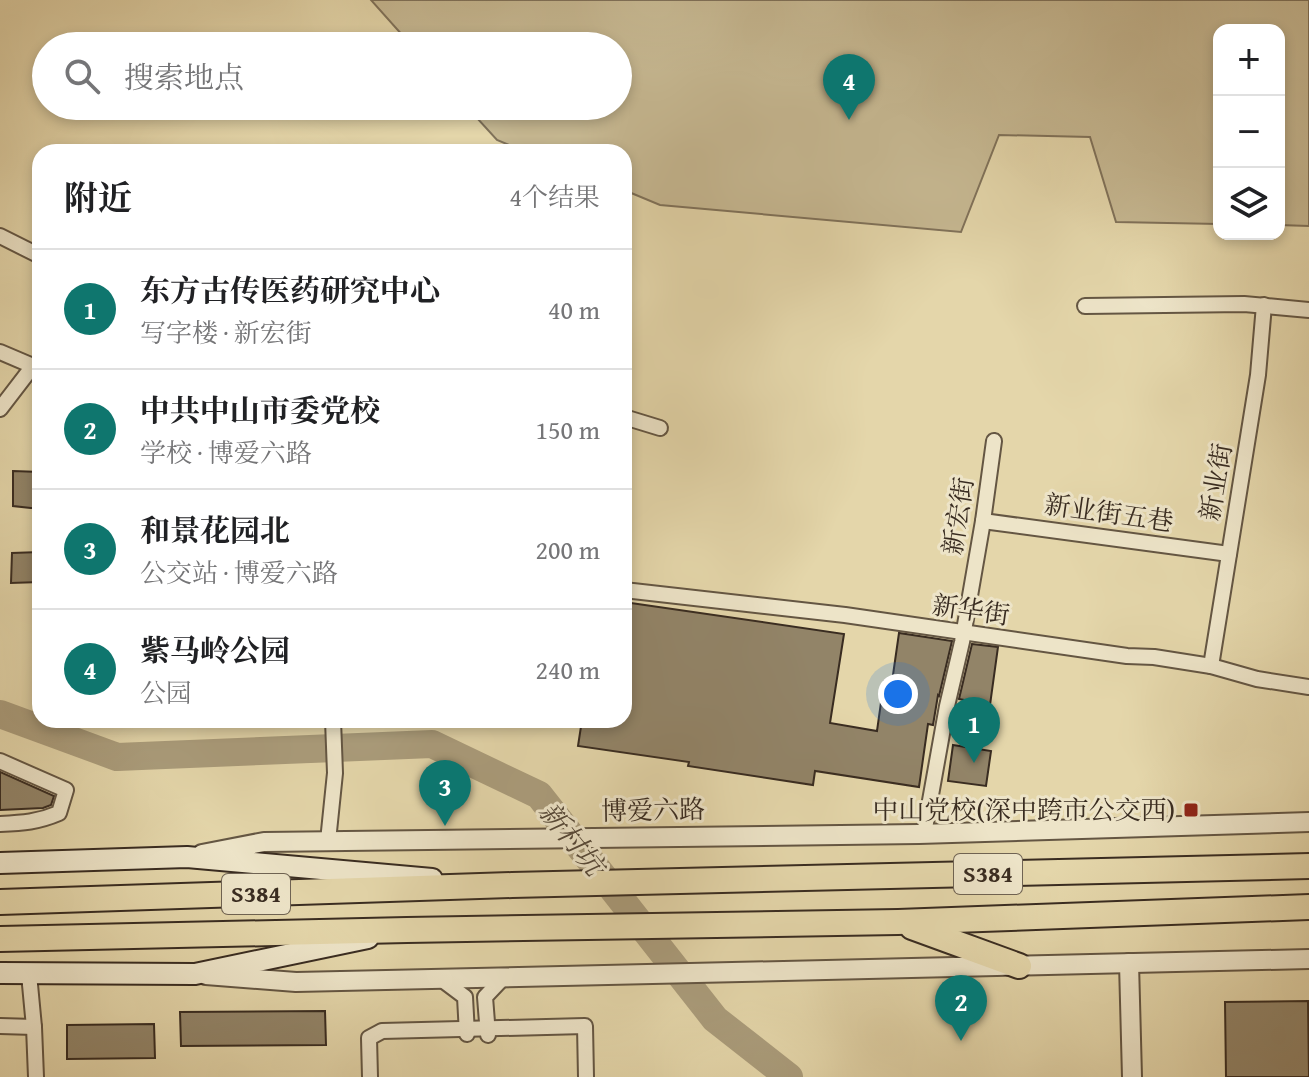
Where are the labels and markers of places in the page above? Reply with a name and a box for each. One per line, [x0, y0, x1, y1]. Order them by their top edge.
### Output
pin: 4 [823, 54, 875, 120]
pin: 1 [948, 697, 1000, 763]
pin: 3 [419, 760, 471, 826]
place label: 中山党校(深中跨市公交西) [872, 790, 1175, 829]
marker: 中山党校(深中跨市公交西) [1182, 801, 1200, 819]
pin: 2 [935, 975, 987, 1041]

